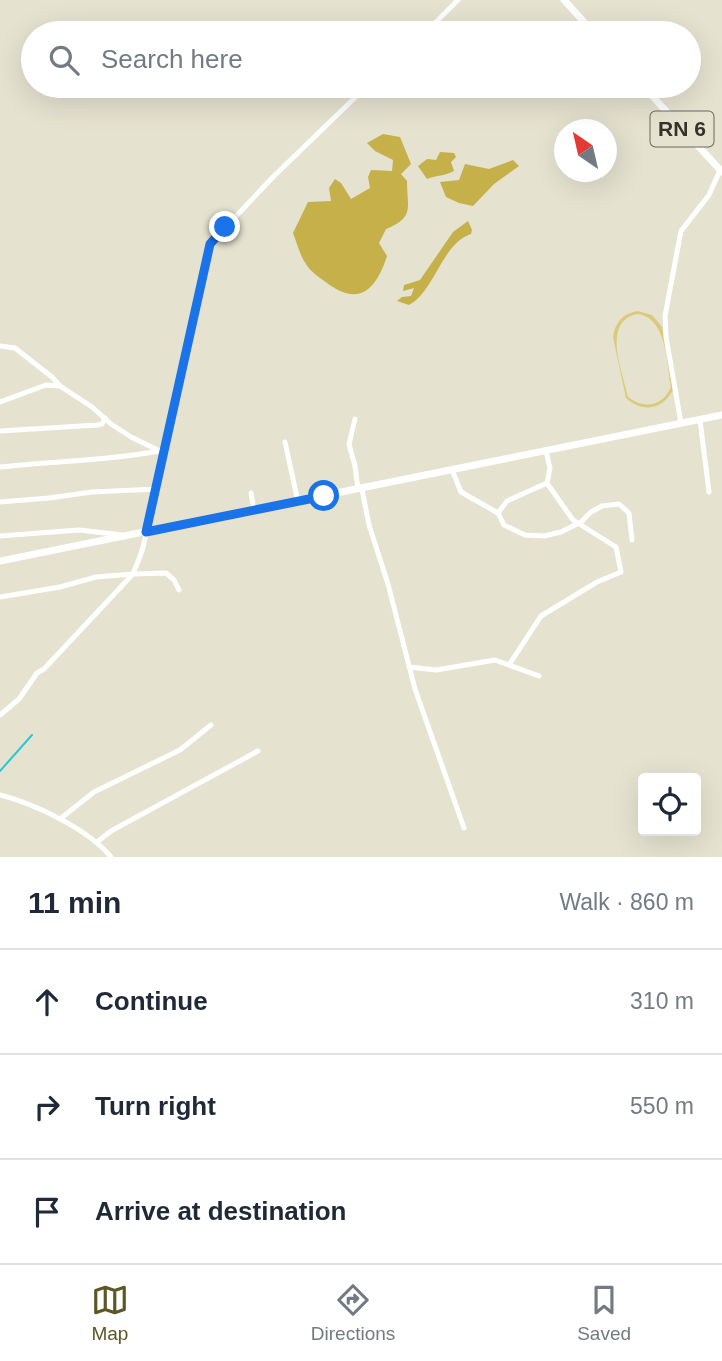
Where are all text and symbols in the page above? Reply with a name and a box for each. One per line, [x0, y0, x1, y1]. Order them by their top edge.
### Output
search box [21, 21, 701, 98]
icon: search [45, 41, 83, 79]
text: Search here [101, 44, 243, 74]
road number: RN 6 [650, 111, 714, 146]
north arrow [554, 119, 617, 182]
route end [209, 211, 240, 242]
route start [308, 480, 339, 511]
map controls [638, 773, 701, 836]
button: locate [638, 773, 701, 836]
text: 11 min [28, 886, 121, 919]
text: Walk · 860 m [559, 889, 694, 915]
icon: ahead [28, 983, 66, 1021]
text: Continue [95, 986, 208, 1016]
text: 310 m [630, 988, 694, 1014]
icon: right [28, 1088, 66, 1126]
text: Turn right [95, 1091, 216, 1121]
text: 550 m [630, 1093, 694, 1119]
icon: arrive [28, 1193, 66, 1231]
text: Arrive at destination [95, 1196, 346, 1226]
tab: Map [91, 1281, 129, 1345]
tab: Directions [311, 1281, 395, 1345]
tab: Saved [577, 1281, 631, 1345]

